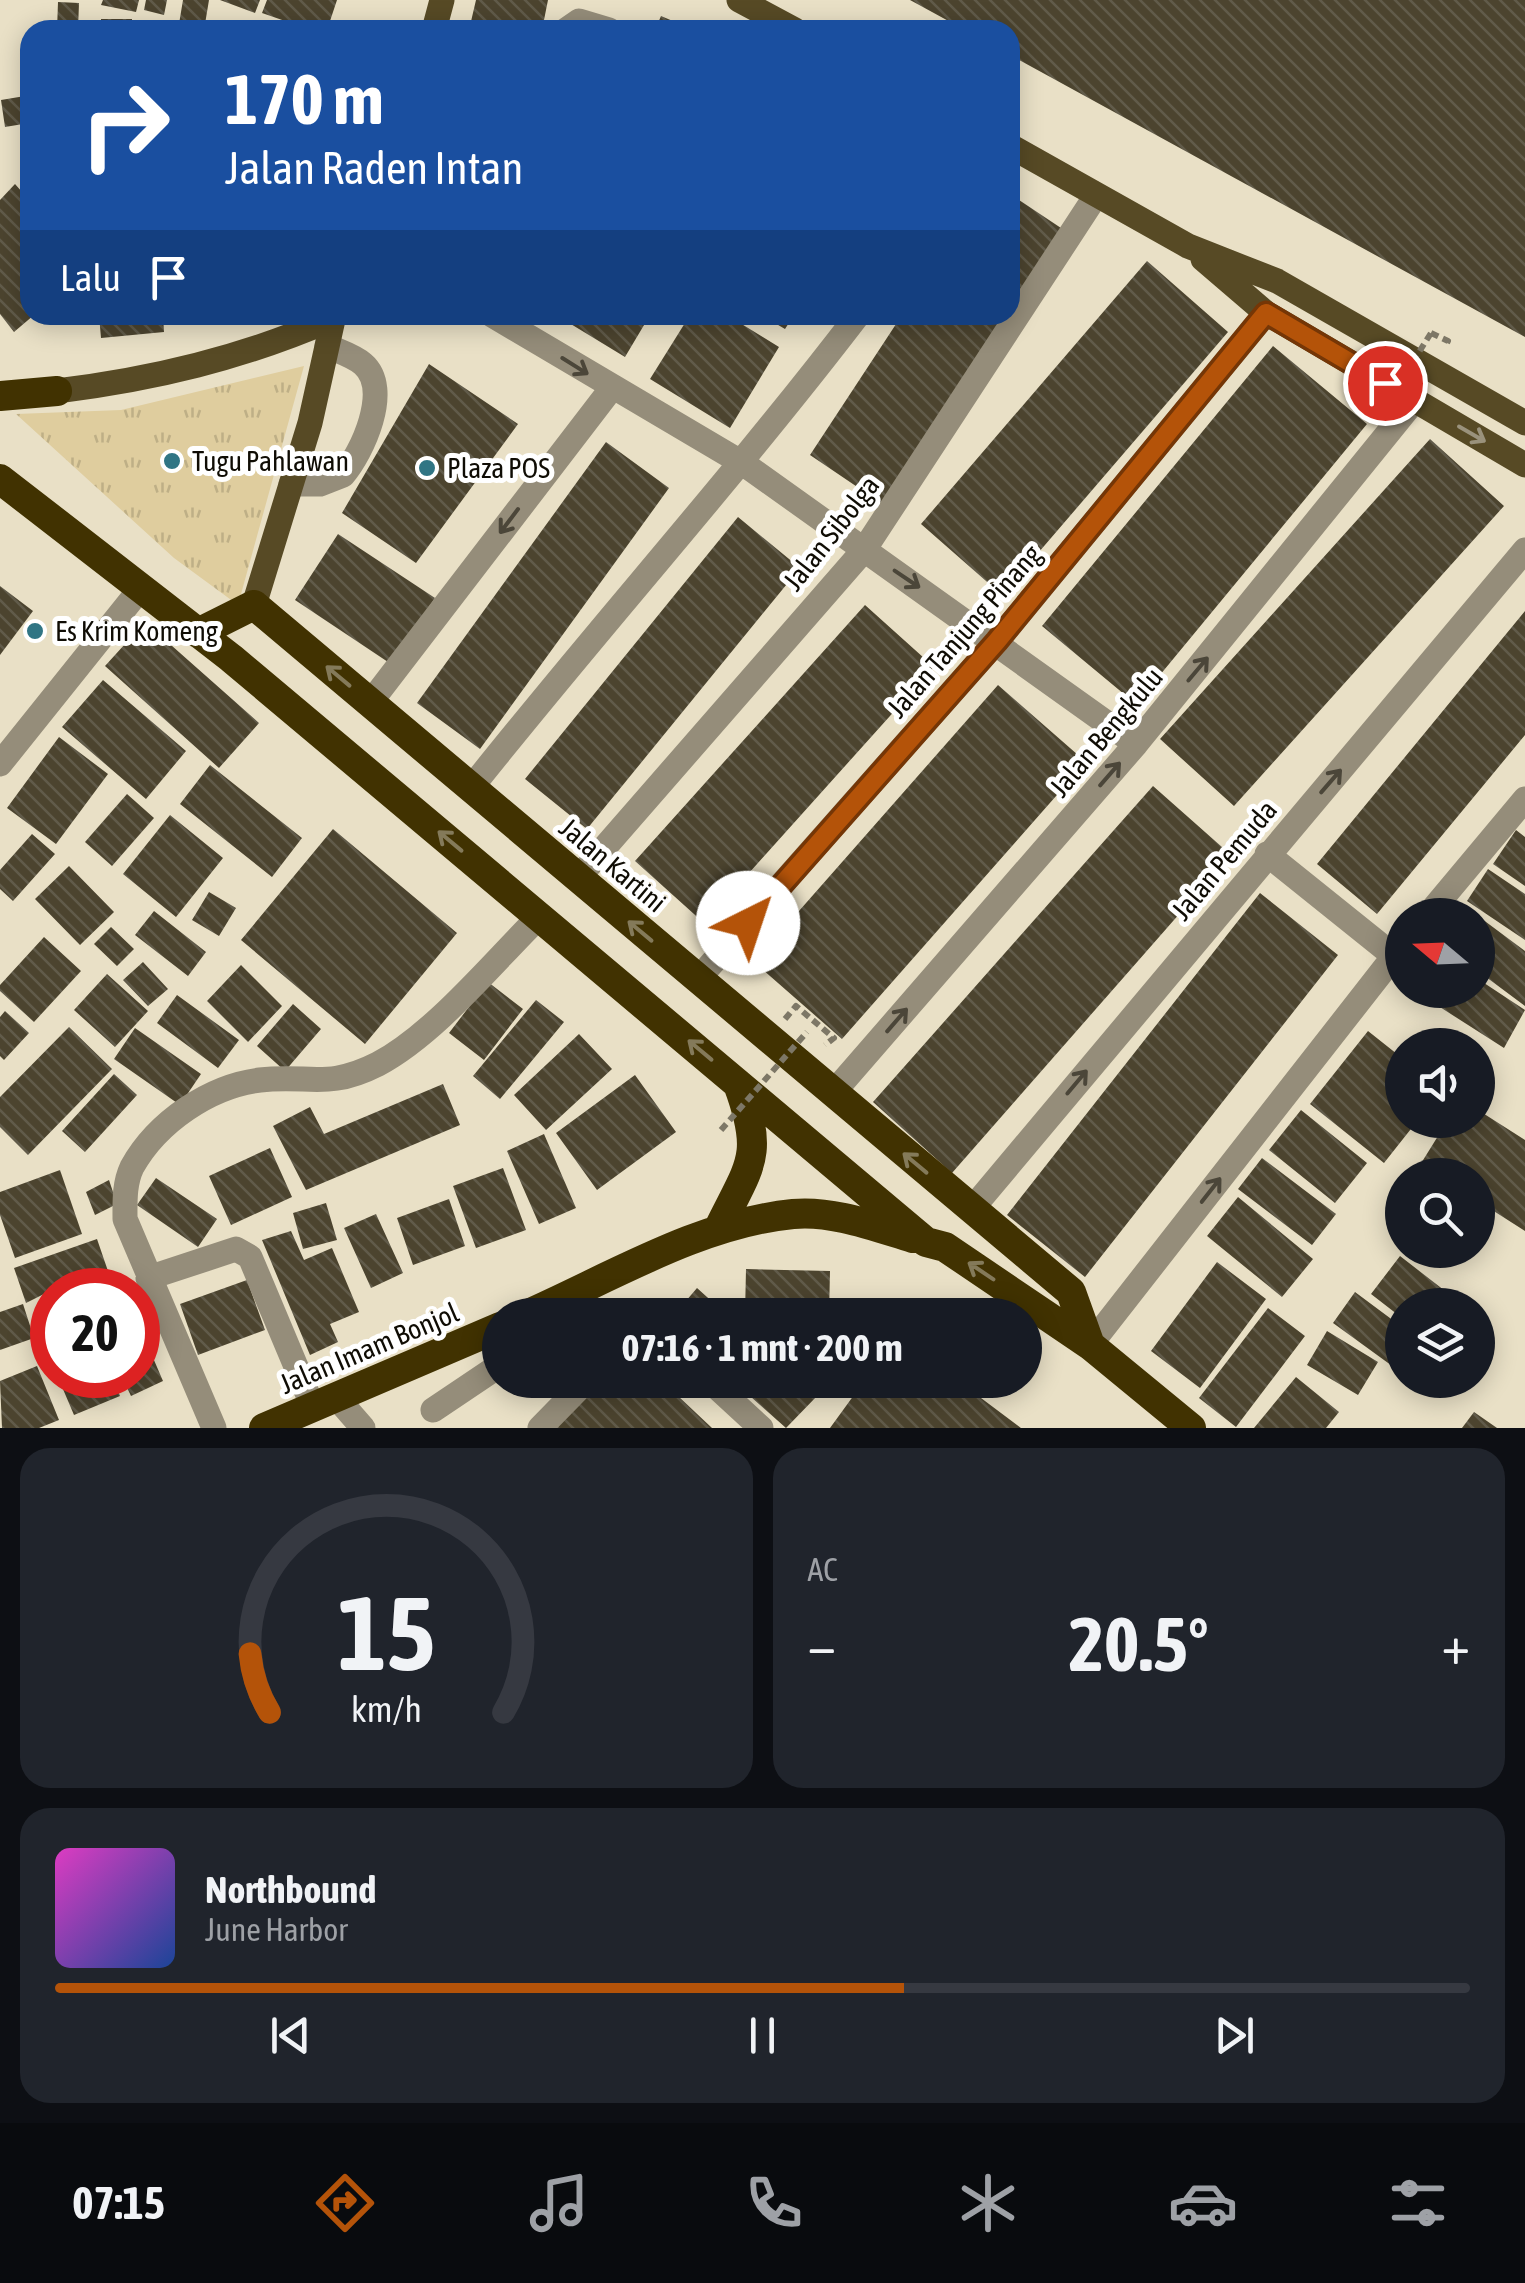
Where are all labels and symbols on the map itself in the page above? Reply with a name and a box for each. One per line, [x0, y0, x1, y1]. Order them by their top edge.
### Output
pin [1343, 341, 1428, 426]
one-way arrow [560, 356, 589, 376]
one-way arrow [1457, 425, 1486, 445]
place label: Tugu Pahlawan [192, 445, 349, 477]
marker: Tugu Pahlawan [161, 450, 183, 472]
place label: Plaza POS [447, 452, 550, 484]
marker: Plaza POS [416, 457, 438, 479]
street label: Jalan Sibolga [777, 470, 885, 596]
one-way arrow [498, 508, 520, 534]
street label: Jalan Tanjung Pinang [880, 538, 1048, 724]
one-way arrow [892, 568, 920, 589]
place label: Es Krim Komeng [55, 615, 218, 647]
marker: Es Krim Komeng [24, 620, 46, 642]
one-way arrow [1187, 657, 1209, 683]
street label: Jalan Bengkulu [1043, 661, 1169, 803]
one-way arrow [326, 665, 352, 687]
one-way arrow [1098, 762, 1120, 788]
one-way arrow [1320, 768, 1342, 794]
street label: Jalan Pemuda [1165, 794, 1283, 926]
street label: Jalan Kartini [553, 811, 673, 919]
one-way arrow [438, 830, 464, 852]
position arrow [696, 871, 800, 975]
north arrow [1385, 898, 1495, 1008]
one-way arrow [628, 920, 654, 942]
one-way arrow [885, 1008, 908, 1033]
one-way arrow [687, 1039, 713, 1061]
one-way arrow [1066, 1069, 1088, 1095]
one-way arrow [903, 1152, 929, 1174]
one-way arrow [1200, 1177, 1222, 1203]
one-way arrow [967, 1261, 995, 1282]
speed limit sign: 20 [30, 1268, 160, 1398]
street label: Jalan Imam Bonjol [275, 1296, 464, 1400]

